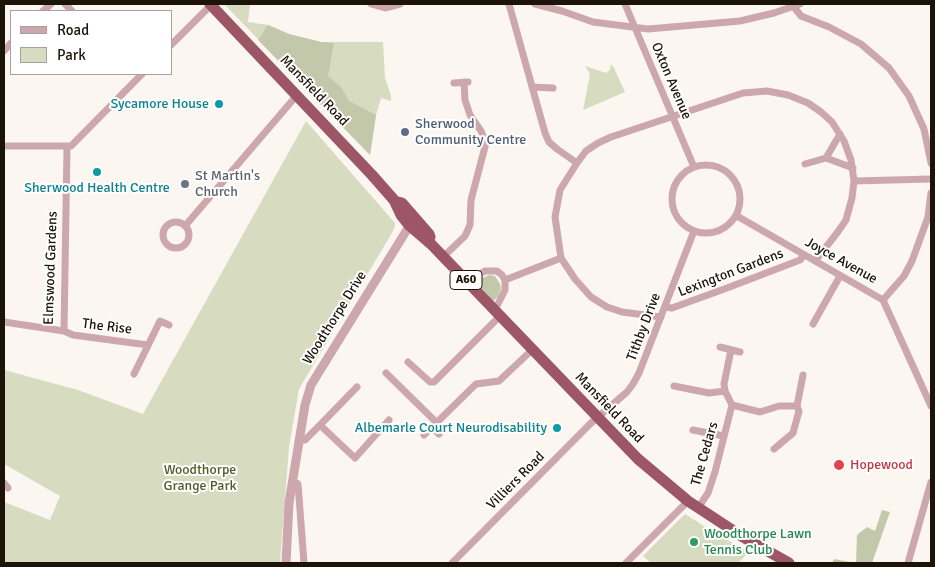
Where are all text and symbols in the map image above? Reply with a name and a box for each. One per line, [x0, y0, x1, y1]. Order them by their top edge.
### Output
legend [10, 10, 172, 75]
text: Road [57, 21, 89, 39]
street label: Oxton Avenue [647, 40, 695, 122]
text: Park [57, 46, 86, 64]
street label: Mansfield Road [276, 52, 352, 130]
place label: Sycamore House [111, 96, 209, 112]
marker: Sycamore House [213, 98, 225, 110]
place label: Sherwood Community Centre [415, 116, 526, 148]
marker: Sherwood Community Centre [399, 126, 411, 138]
marker: Sherwood Health Centre [91, 166, 103, 178]
place label: St Martin's Church [195, 168, 260, 200]
marker: St Martin's Church [179, 178, 191, 190]
place label: Sherwood Health Centre [24, 180, 170, 196]
street label: Elmswood Gardens [41, 211, 61, 325]
street label: Joyce Avenue [802, 234, 880, 288]
street label: Lexington Gardens [676, 245, 786, 301]
street label: Woodthorpe Drive [299, 268, 371, 368]
road number: A60 [450, 270, 482, 290]
street label: Tithby Drive [623, 291, 665, 363]
street label: The Rise [81, 316, 133, 338]
street label: Mansfield Road [571, 369, 647, 447]
place label: Albemarle Court Neurodisability [355, 420, 547, 436]
street label: The Cedars [688, 420, 722, 488]
marker: Albemarle Court Neurodisability [551, 422, 563, 434]
street label: Villiers Road [484, 449, 548, 513]
place label: Hopewood [850, 457, 913, 473]
marker: Hopewood [832, 458, 846, 472]
park label: Woodthorpe Grange Park [163, 462, 237, 494]
place label: Woodthorpe Lawn Tennis Club [704, 526, 812, 558]
marker: Woodthorpe Lawn Tennis Club [688, 536, 700, 548]

